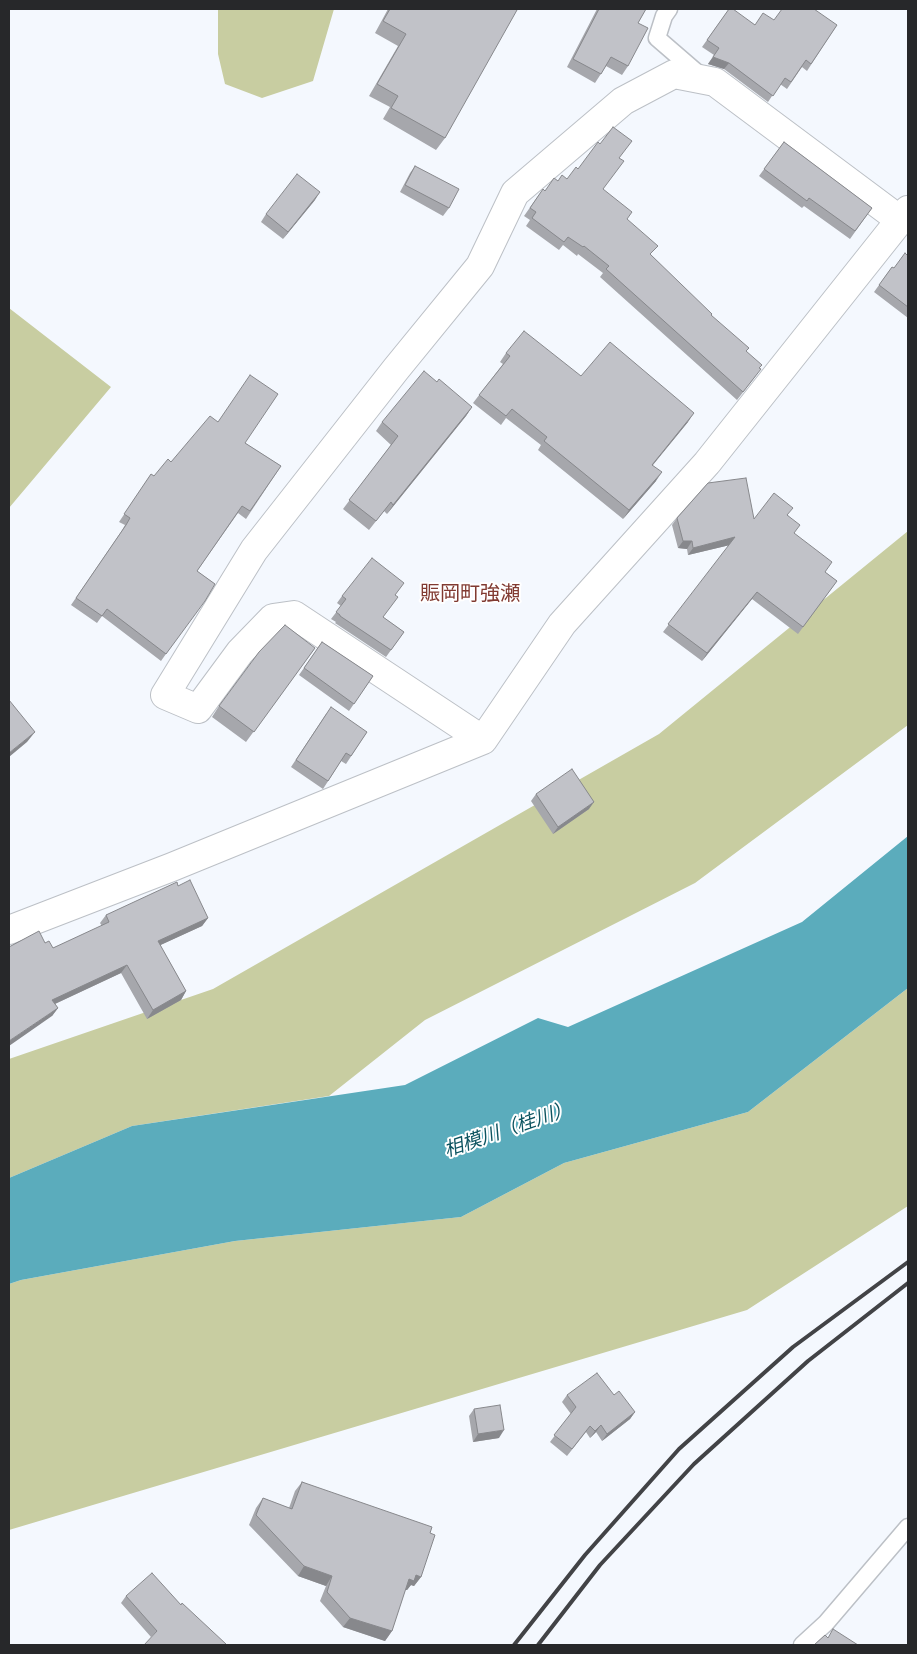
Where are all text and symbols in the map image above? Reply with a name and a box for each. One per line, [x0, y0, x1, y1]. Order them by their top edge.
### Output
district label: 賑岡町強瀬 [420, 582, 520, 606]
water label: 相模川（桂川） [441, 1098, 575, 1162]

